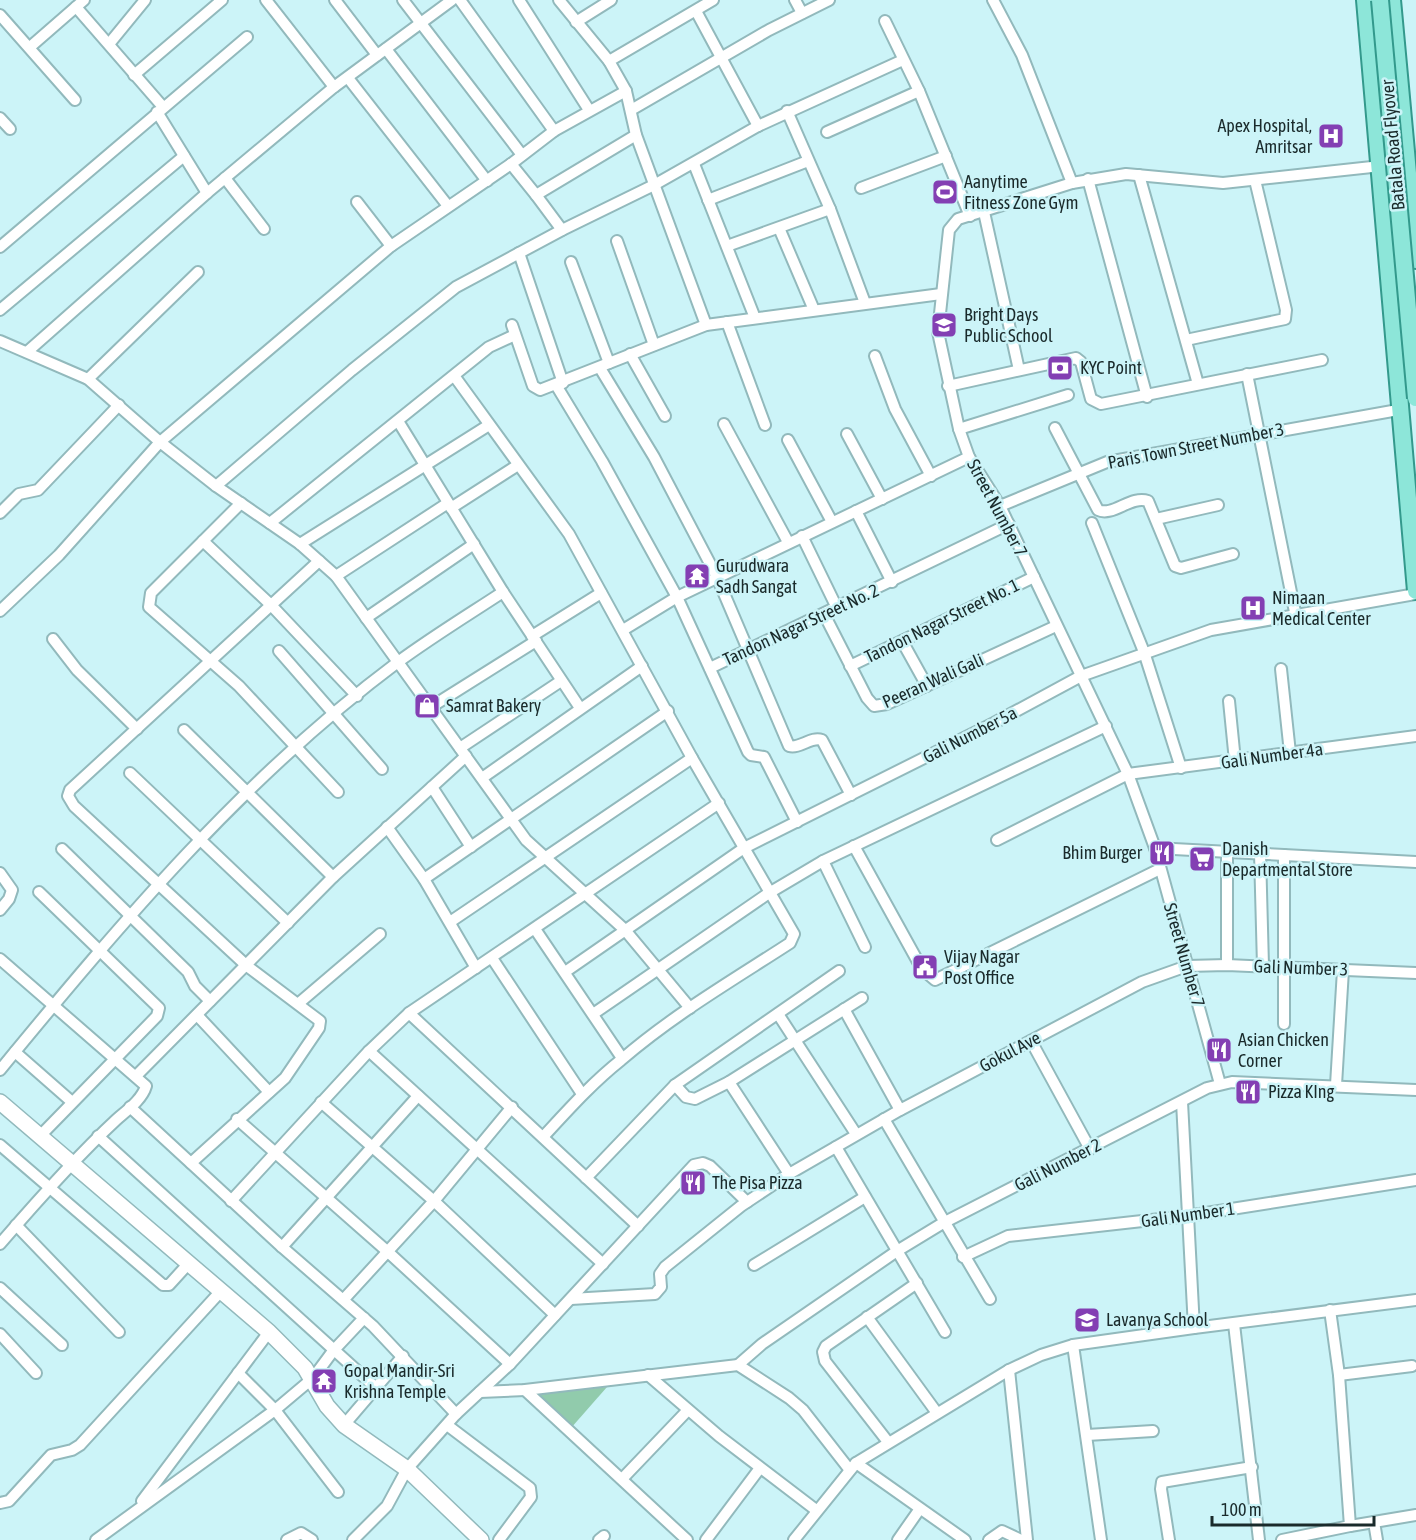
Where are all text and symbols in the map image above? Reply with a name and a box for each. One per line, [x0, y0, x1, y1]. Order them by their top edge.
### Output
street label: Batala Road Flyover [1376, 78, 1409, 211]
place label: Apex Hospital, Amritsar [1217, 115, 1313, 157]
hospital icon: Apex Hospital, Amritsar [1316, 121, 1346, 151]
place label: Aanytime Fitness Zone Gym [964, 171, 1079, 213]
sports icon: Aanytime Fitness Zone Gym [930, 177, 960, 207]
place label: Bright Days Public School [964, 304, 1053, 346]
school or university icon: Bright Days Public School [929, 310, 959, 340]
bank icon: KYC Point [1045, 353, 1075, 383]
place label: KYC Point [1080, 357, 1142, 378]
street label: Paris Town Street Number 3 [1106, 418, 1286, 473]
street label: Street Number 7 [963, 456, 1032, 560]
place label: Gurudwara Sadh Sangat [716, 555, 797, 597]
temple icon: Gurudwara Sadh Sangat [682, 561, 712, 591]
street label: Tandon Nagar Street No. 1 [861, 574, 1023, 667]
street label: Tandon Nagar Street No. 2 [719, 579, 882, 670]
place label: Nimaan Medical Center [1272, 587, 1371, 629]
hospital icon: Nimaan Medical Center [1238, 593, 1268, 623]
street label: Peeran Wali Gali [879, 649, 987, 712]
shop icon: Samrat Bakery [412, 691, 442, 721]
place label: Samrat Bakery [446, 695, 541, 716]
street label: Gali Number 5a [919, 702, 1020, 767]
street label: Gali Number 4a [1220, 738, 1324, 773]
restaurant icon: Bhim Burger [1147, 838, 1177, 868]
place label: Danish Departmental Store [1222, 838, 1353, 880]
place label: Bhim Burger [1062, 842, 1143, 863]
supermarket icon: Danish Departmental Store [1187, 844, 1217, 874]
street label: Street Number 7 [1160, 900, 1209, 1009]
place label: Vijay Nagar Post Office [944, 946, 1020, 988]
public building icon: Vijay Nagar Post Office [910, 952, 940, 982]
street label: Gali Number 3 [1253, 955, 1349, 980]
street label: Gokul Ave [976, 1027, 1044, 1076]
place label: Asian Chicken Corner [1238, 1029, 1329, 1071]
restaurant icon: Asian Chicken Corner [1204, 1035, 1234, 1065]
restaurant icon: Pizza KIng [1233, 1077, 1263, 1107]
place label: Pizza KIng [1268, 1081, 1335, 1102]
street label: Gali Number 2 [1011, 1134, 1105, 1195]
restaurant icon: The Pisa Pizza [678, 1168, 708, 1198]
place label: The Pisa Pizza [712, 1172, 803, 1193]
street label: Gali Number 1 [1140, 1198, 1236, 1231]
school or university icon: Lavanya School [1072, 1305, 1102, 1335]
place label: Lavanya School [1106, 1309, 1209, 1330]
place label: Gopal Mandir-Sri Krishna Temple [344, 1360, 455, 1402]
temple icon: Gopal Mandir-Sri Krishna Temple [309, 1366, 339, 1396]
scale bar [1212, 1489, 1374, 1527]
text: 100 m [1221, 1499, 1262, 1520]

